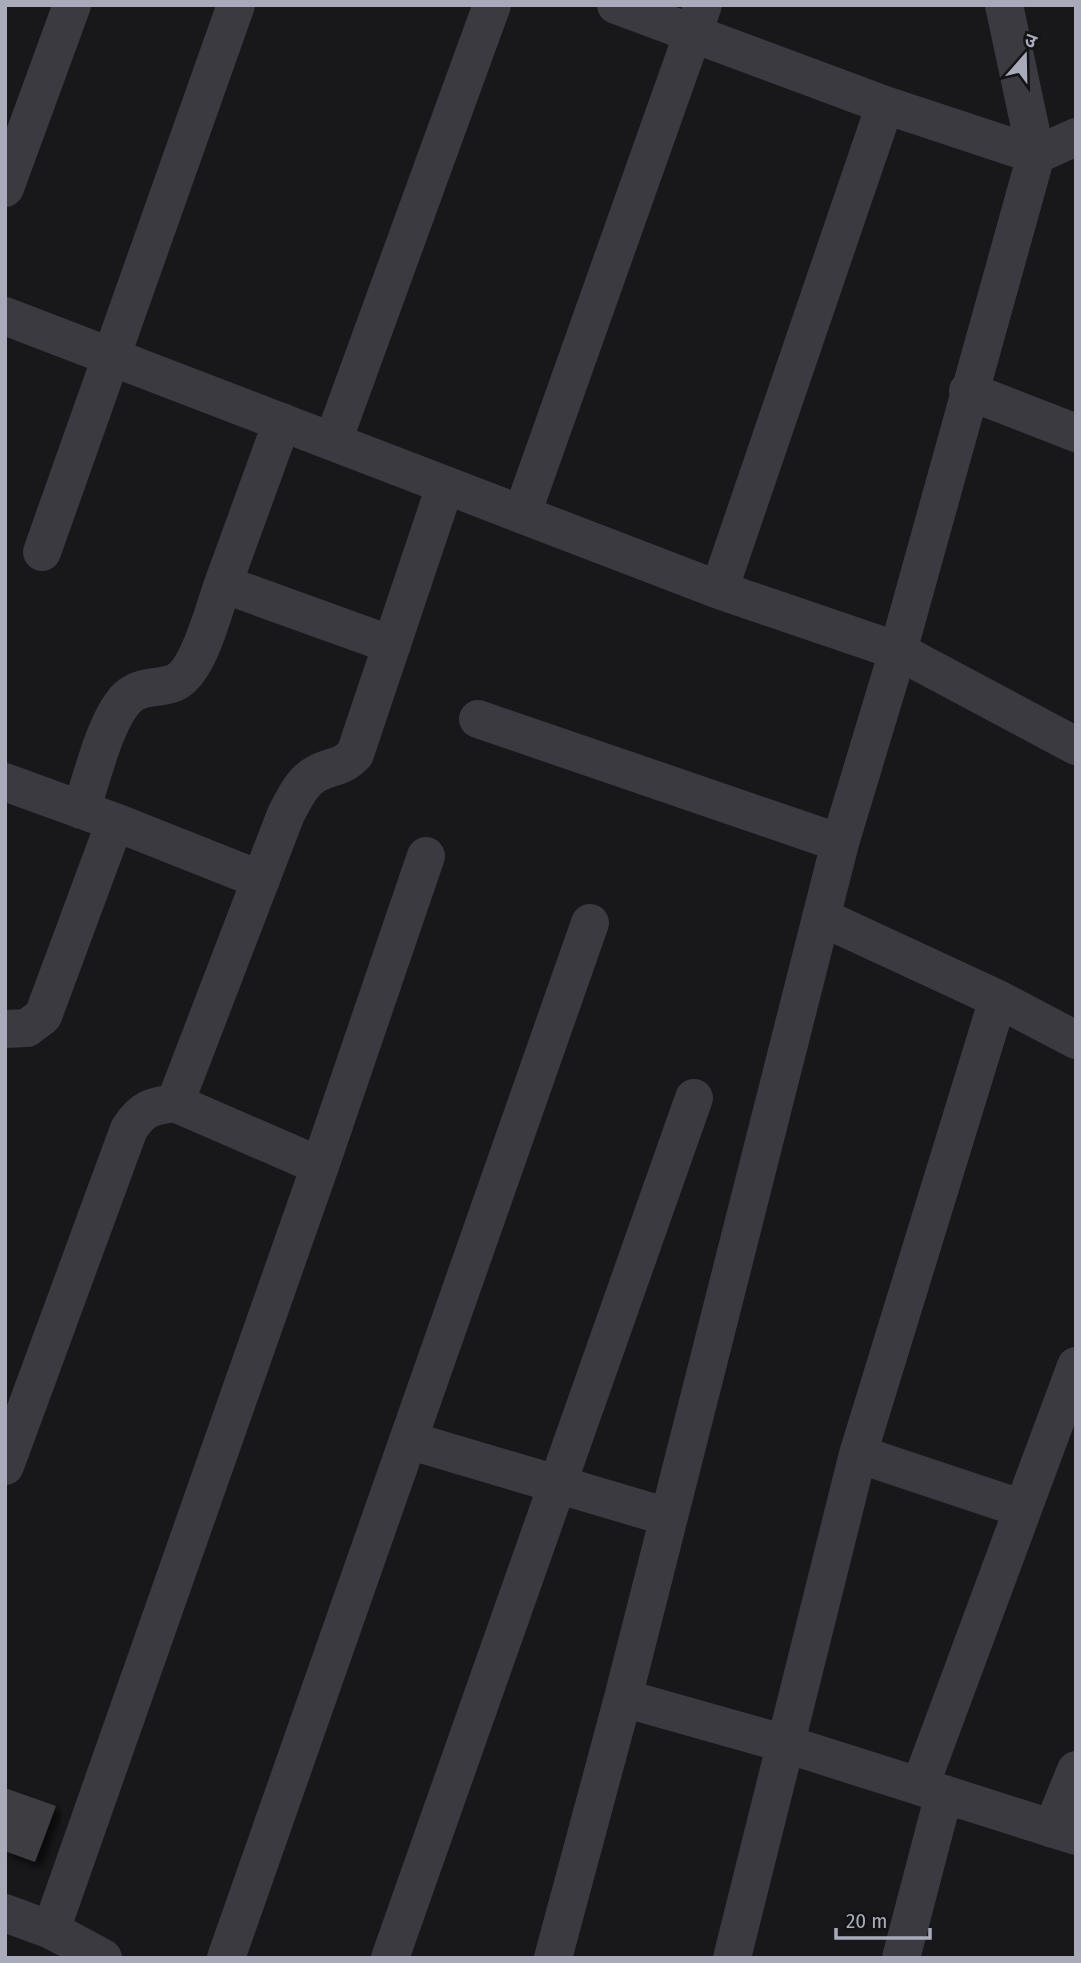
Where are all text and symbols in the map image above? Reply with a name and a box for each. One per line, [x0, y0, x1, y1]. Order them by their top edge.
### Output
north arrow [990, 21, 1060, 91]
text: उ [1021, 28, 1041, 54]
scale bar [836, 1896, 930, 1940]
text: 20 m [846, 1908, 887, 1934]

